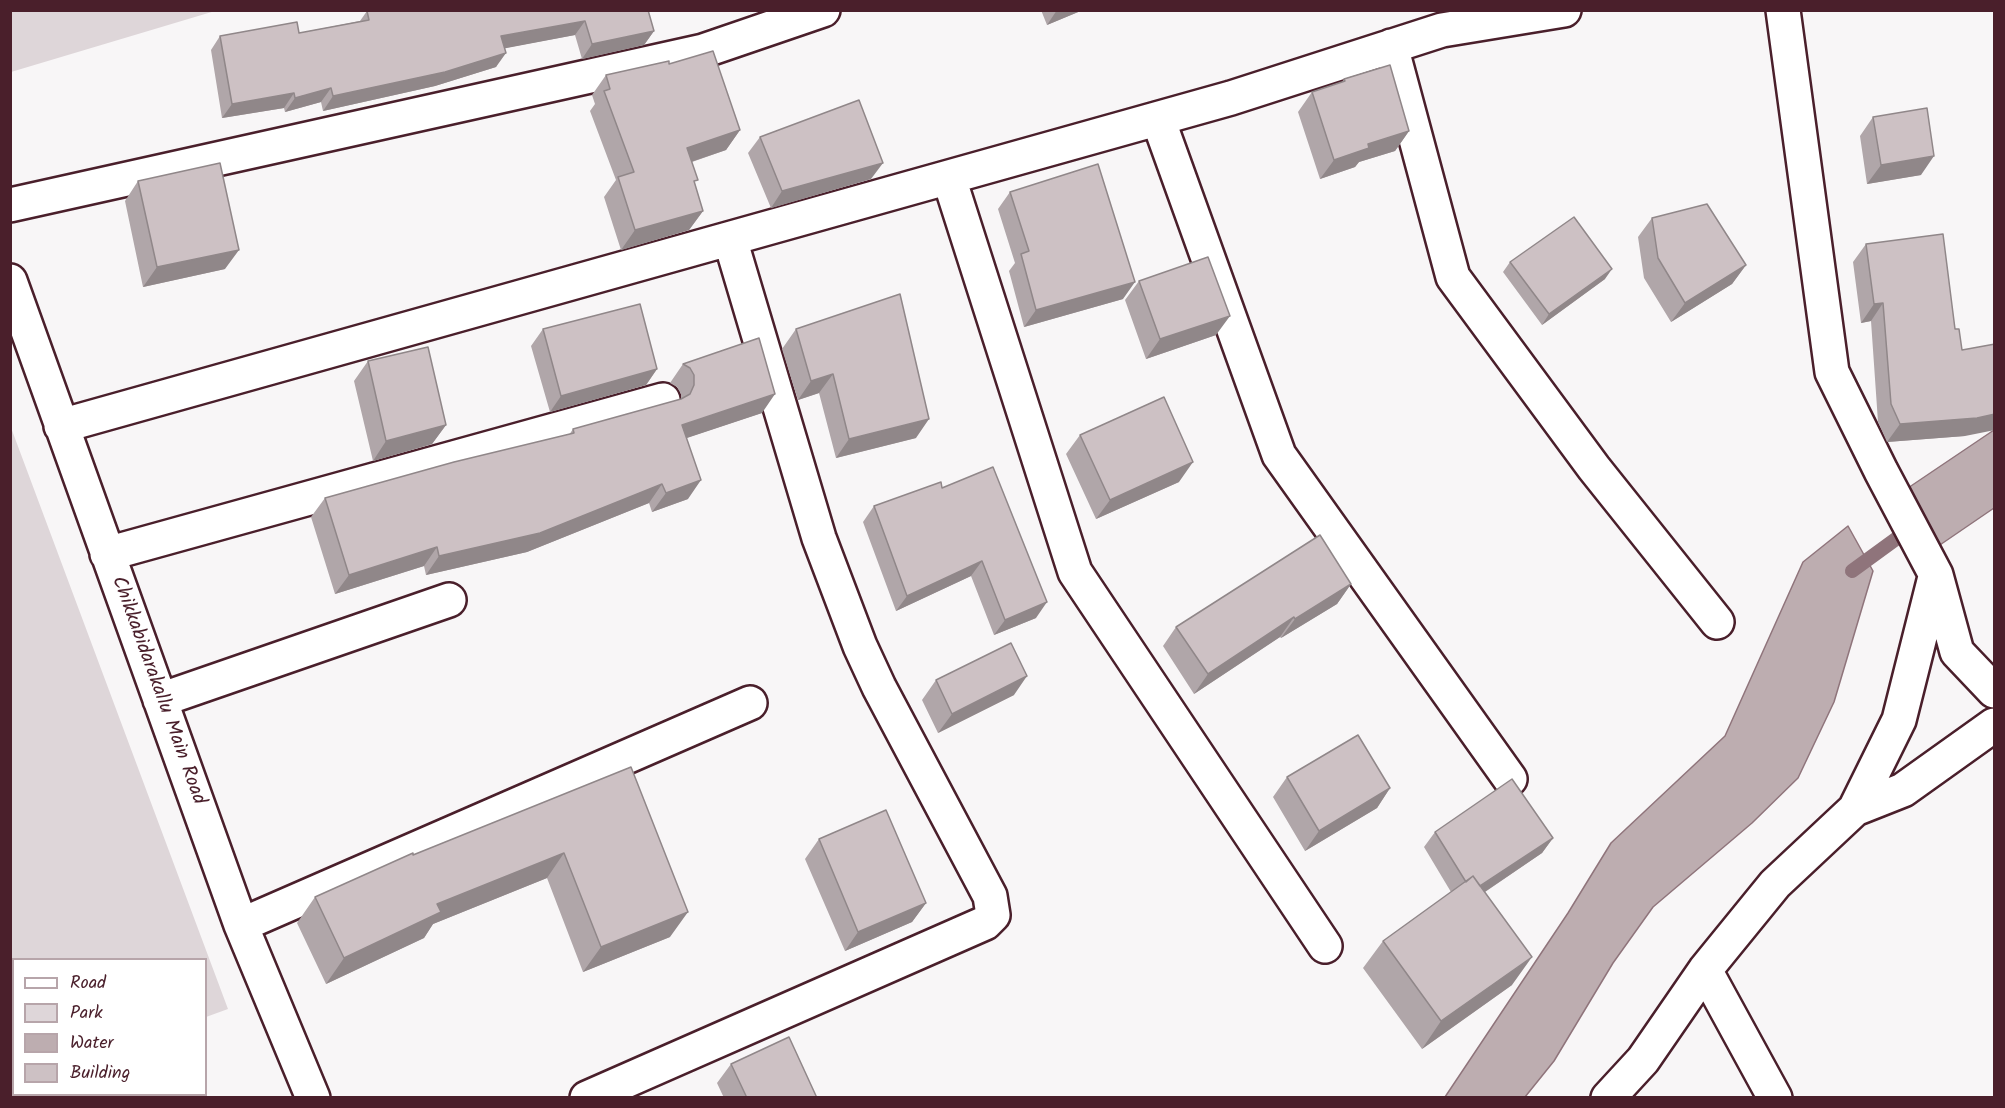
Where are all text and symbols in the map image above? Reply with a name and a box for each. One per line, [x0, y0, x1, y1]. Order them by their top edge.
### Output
street label: Chikkabidarakallu Main Road [104, 574, 210, 808]
legend [12, 958, 207, 1096]
text: Road [70, 969, 106, 998]
text: Park [70, 999, 103, 1028]
text: Water [70, 1029, 114, 1058]
text: Building [70, 1059, 130, 1088]

